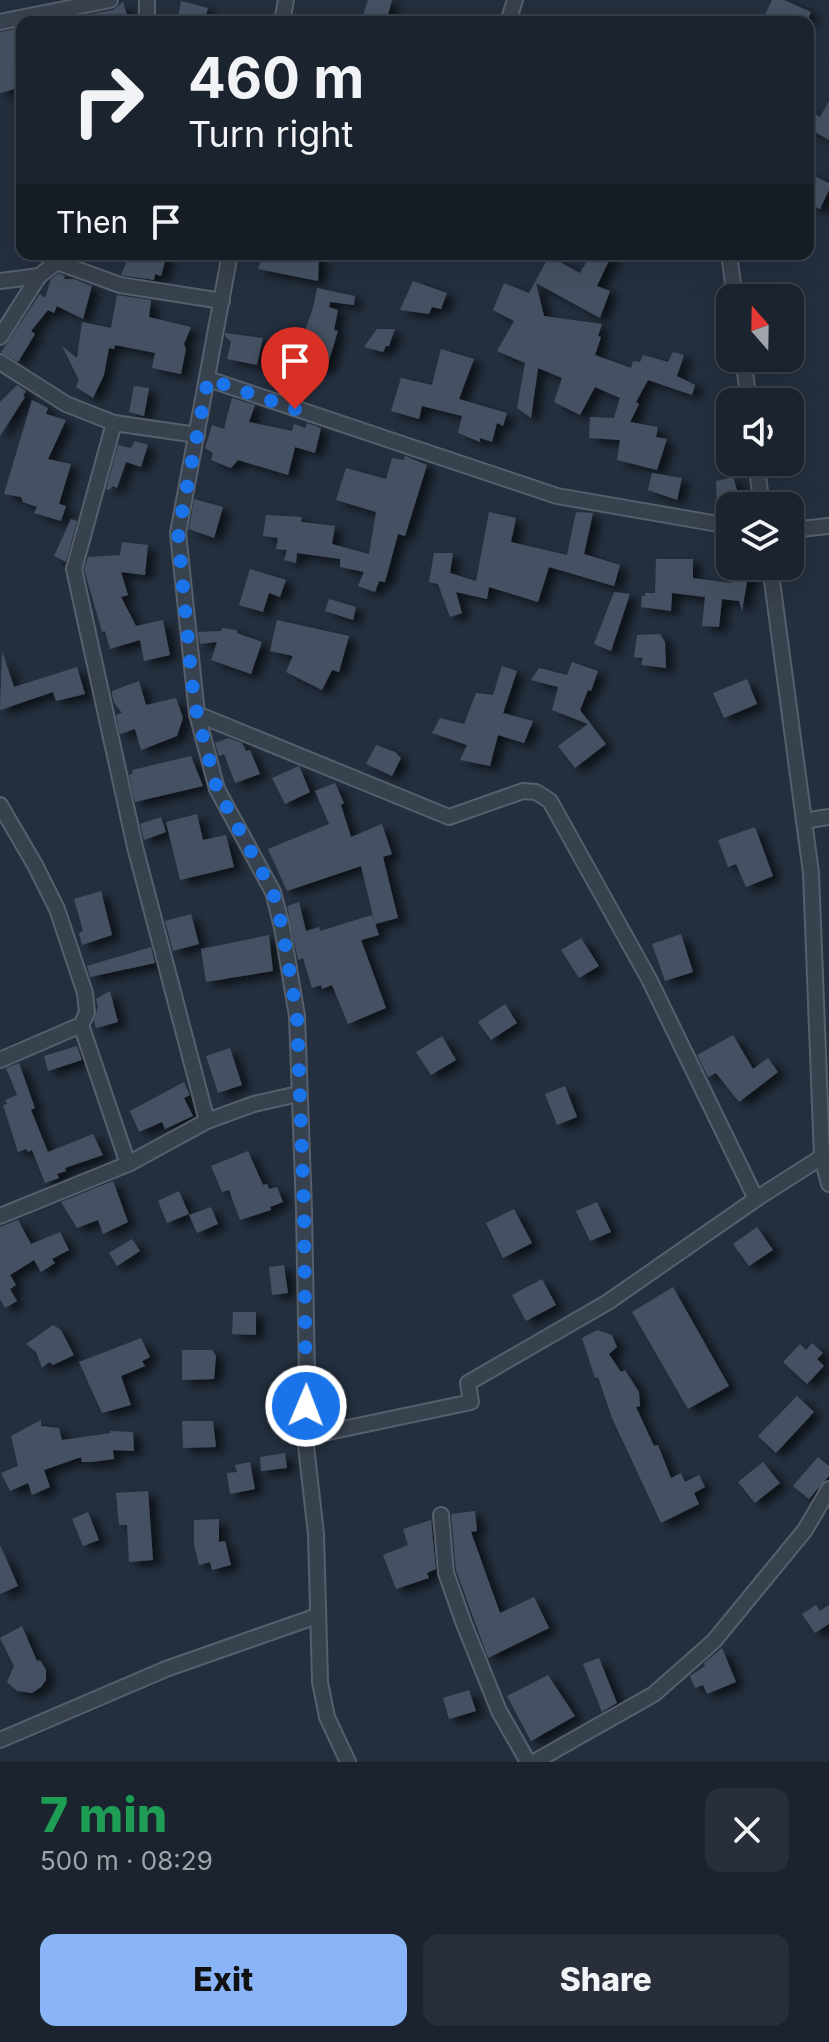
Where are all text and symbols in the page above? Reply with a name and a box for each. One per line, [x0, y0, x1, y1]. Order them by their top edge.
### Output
text: 460 m [188, 44, 364, 112]
icon: right [56, 48, 160, 152]
text: Turn right [188, 112, 353, 156]
icon: arrive [144, 200, 188, 244]
text: Then [56, 204, 128, 240]
north arrow [716, 284, 804, 372]
map controls [716, 284, 804, 580]
pin [261, 327, 329, 409]
icon: arrive [273, 339, 317, 383]
button: sound [716, 388, 804, 476]
button: layers [716, 492, 804, 580]
position arrow [264, 1364, 348, 1448]
text: 7 min [40, 1785, 167, 1844]
button: close [705, 1788, 789, 1872]
text: 500 m · 08:29 [40, 1845, 213, 1876]
button: Exit [40, 1934, 407, 2026]
button: Share [423, 1934, 789, 2026]

